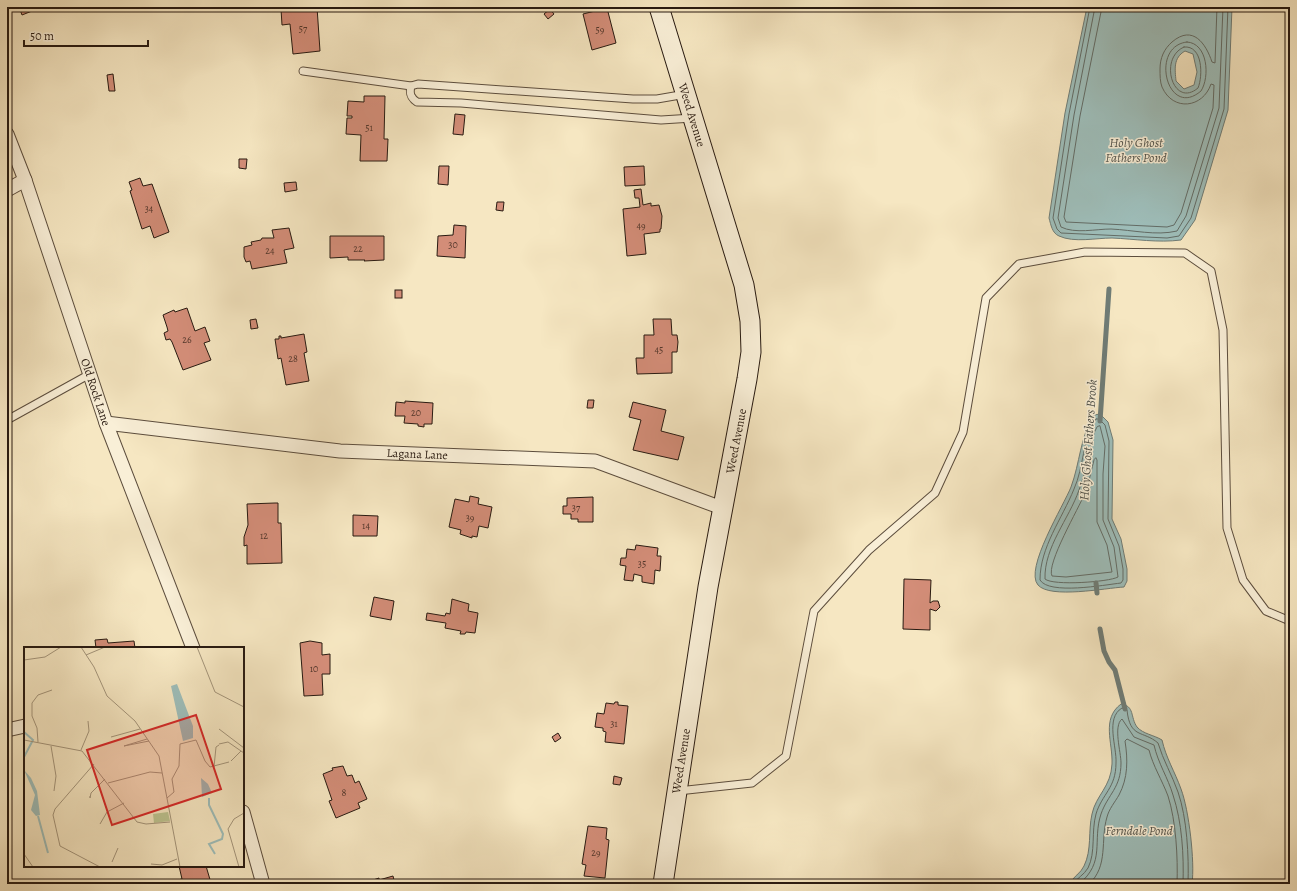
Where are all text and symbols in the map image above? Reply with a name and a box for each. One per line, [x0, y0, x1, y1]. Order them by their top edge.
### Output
scale bar [24, 22, 148, 48]
house number: 57 [299, 22, 308, 35]
house number: 59 [596, 23, 605, 36]
text: 50 m [30, 28, 54, 44]
street label: Weed Avenue [674, 80, 709, 149]
house number: 51 [365, 121, 373, 134]
water label: Holy Ghost Fathers Pond [1105, 134, 1167, 166]
house number: 34 [145, 202, 154, 215]
house number: 49 [636, 219, 646, 232]
house number: 30 [448, 238, 458, 251]
house number: 22 [353, 242, 363, 255]
house number: 24 [265, 244, 275, 257]
house number: 26 [182, 333, 192, 346]
house number: 45 [655, 343, 663, 356]
house number: 28 [288, 352, 298, 365]
street label: Old Rock Lane [77, 356, 114, 428]
water label: Holy Ghost Fathers Brook [1075, 379, 1101, 501]
house number: 20 [411, 406, 421, 419]
street label: Weed Avenue [722, 407, 750, 476]
street label: Lagana Lane [386, 445, 448, 463]
house number: 37 [572, 501, 581, 514]
house number: 39 [466, 511, 475, 524]
house number: 14 [362, 519, 370, 532]
house number: 12 [260, 529, 268, 542]
house number: 35 [638, 557, 646, 570]
inset map [24, 647, 244, 867]
house number: 10 [310, 662, 318, 675]
house number: 31 [610, 717, 618, 730]
street label: Weed Avenue [668, 727, 694, 796]
house number: 8 [342, 786, 347, 799]
water label: Ferndale Pond [1105, 822, 1173, 839]
house number: 29 [591, 846, 601, 859]

